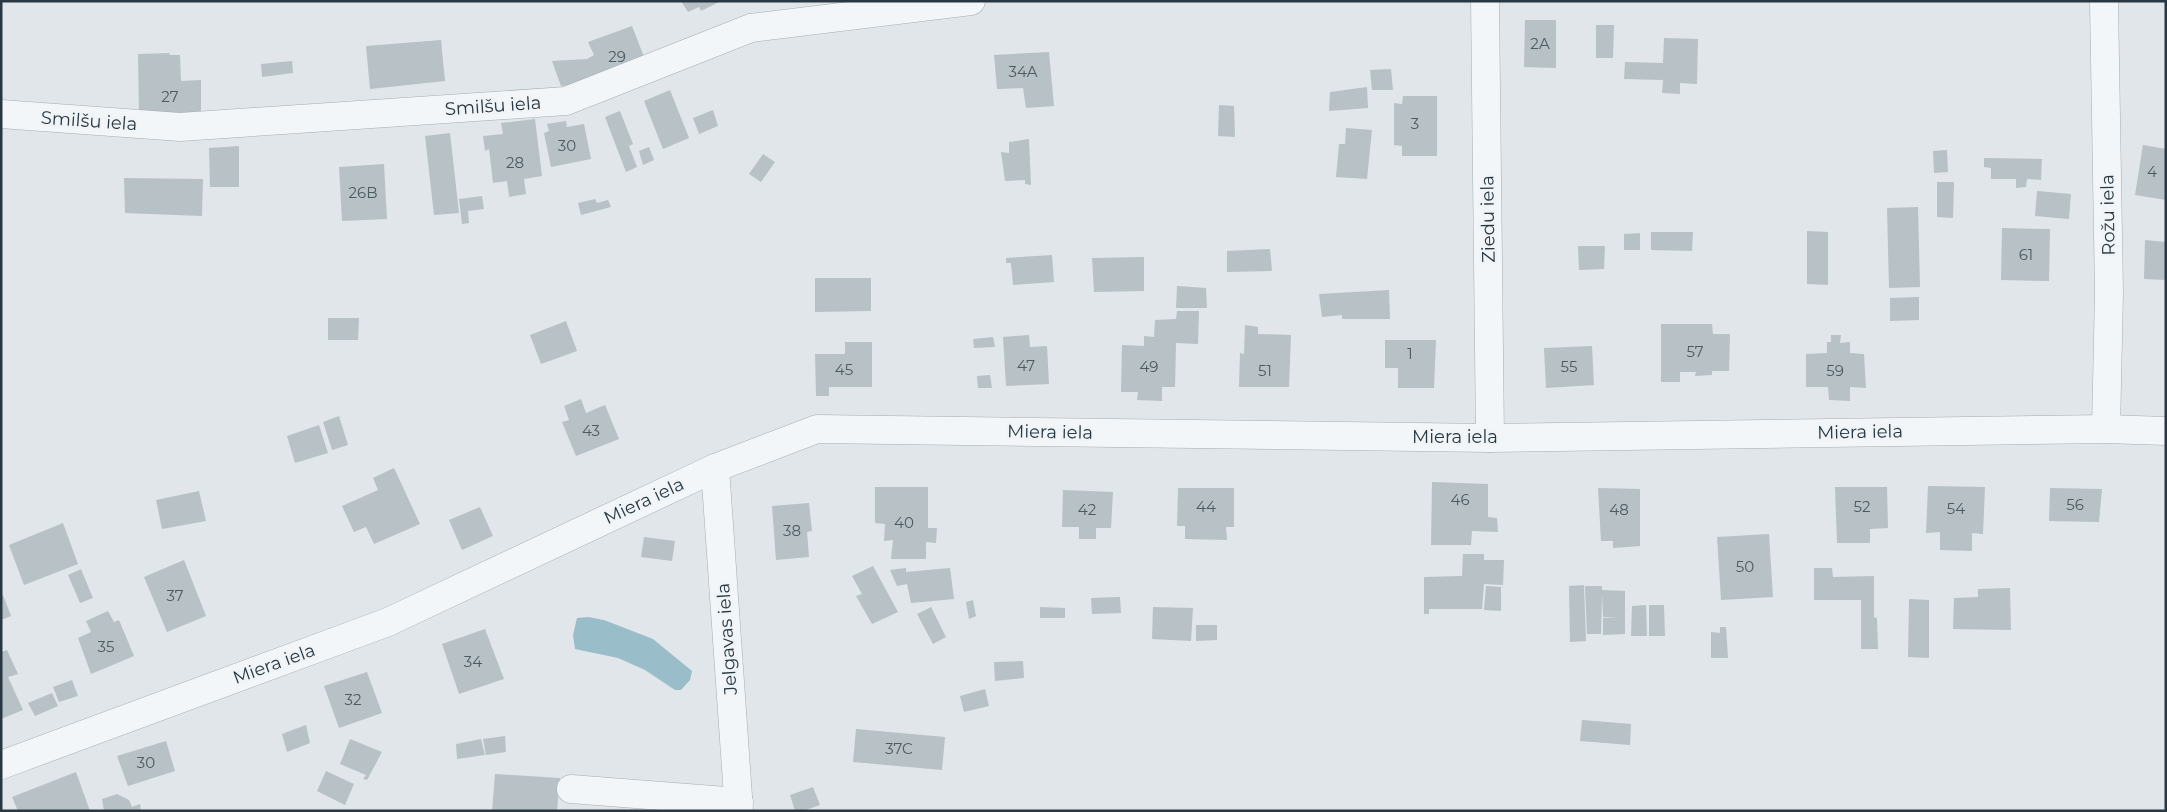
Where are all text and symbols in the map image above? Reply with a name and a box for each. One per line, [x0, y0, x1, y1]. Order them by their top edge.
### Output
house number: 2A [1530, 34, 1550, 53]
house number: 29 [608, 47, 626, 66]
house number: 34A [1008, 62, 1038, 81]
house number: 27 [161, 87, 179, 106]
street label: Smilšu iela [444, 92, 542, 120]
street label: Smilšu iela [40, 107, 138, 135]
house number: 3 [1411, 114, 1419, 133]
house number: 30 [558, 136, 576, 155]
house number: 28 [506, 153, 524, 172]
house number: 4 [2147, 162, 2157, 181]
street label: Rožu iela [2096, 174, 2120, 256]
street label: Ziedu iela [1476, 175, 1500, 263]
house number: 26B [349, 183, 377, 202]
house number: 61 [2019, 245, 2033, 264]
house number: 57 [1686, 342, 1704, 361]
house number: 1 [1407, 344, 1413, 363]
house number: 47 [1017, 356, 1035, 375]
house number: 49 [1140, 357, 1158, 376]
house number: 55 [1561, 357, 1577, 376]
house number: 45 [835, 360, 853, 379]
house number: 51 [1258, 361, 1272, 380]
house number: 59 [1826, 361, 1844, 380]
street label: Miera iela [1007, 420, 1093, 444]
street label: Miera iela [1817, 420, 1903, 444]
house number: 43 [582, 421, 600, 440]
street label: Miera iela [1412, 426, 1498, 448]
street label: Miera iela [600, 473, 688, 529]
house number: 46 [1450, 490, 1470, 509]
house number: 56 [2066, 495, 2084, 514]
house number: 44 [1196, 497, 1216, 516]
house number: 52 [1854, 497, 1870, 516]
house number: 54 [1947, 499, 1965, 518]
house number: 42 [1078, 500, 1096, 519]
house number: 48 [1609, 500, 1629, 519]
house number: 40 [894, 513, 914, 532]
house number: 38 [783, 521, 801, 540]
house number: 50 [1736, 557, 1754, 576]
street label: Jelgavas iela [712, 582, 742, 697]
house number: 37 [166, 586, 184, 605]
house number: 35 [98, 637, 114, 656]
street label: Miera iela [230, 639, 318, 689]
house number: 34 [464, 652, 482, 671]
house number: 32 [345, 690, 361, 709]
house number: 37C [885, 739, 913, 758]
house number: 30 [137, 753, 155, 772]

